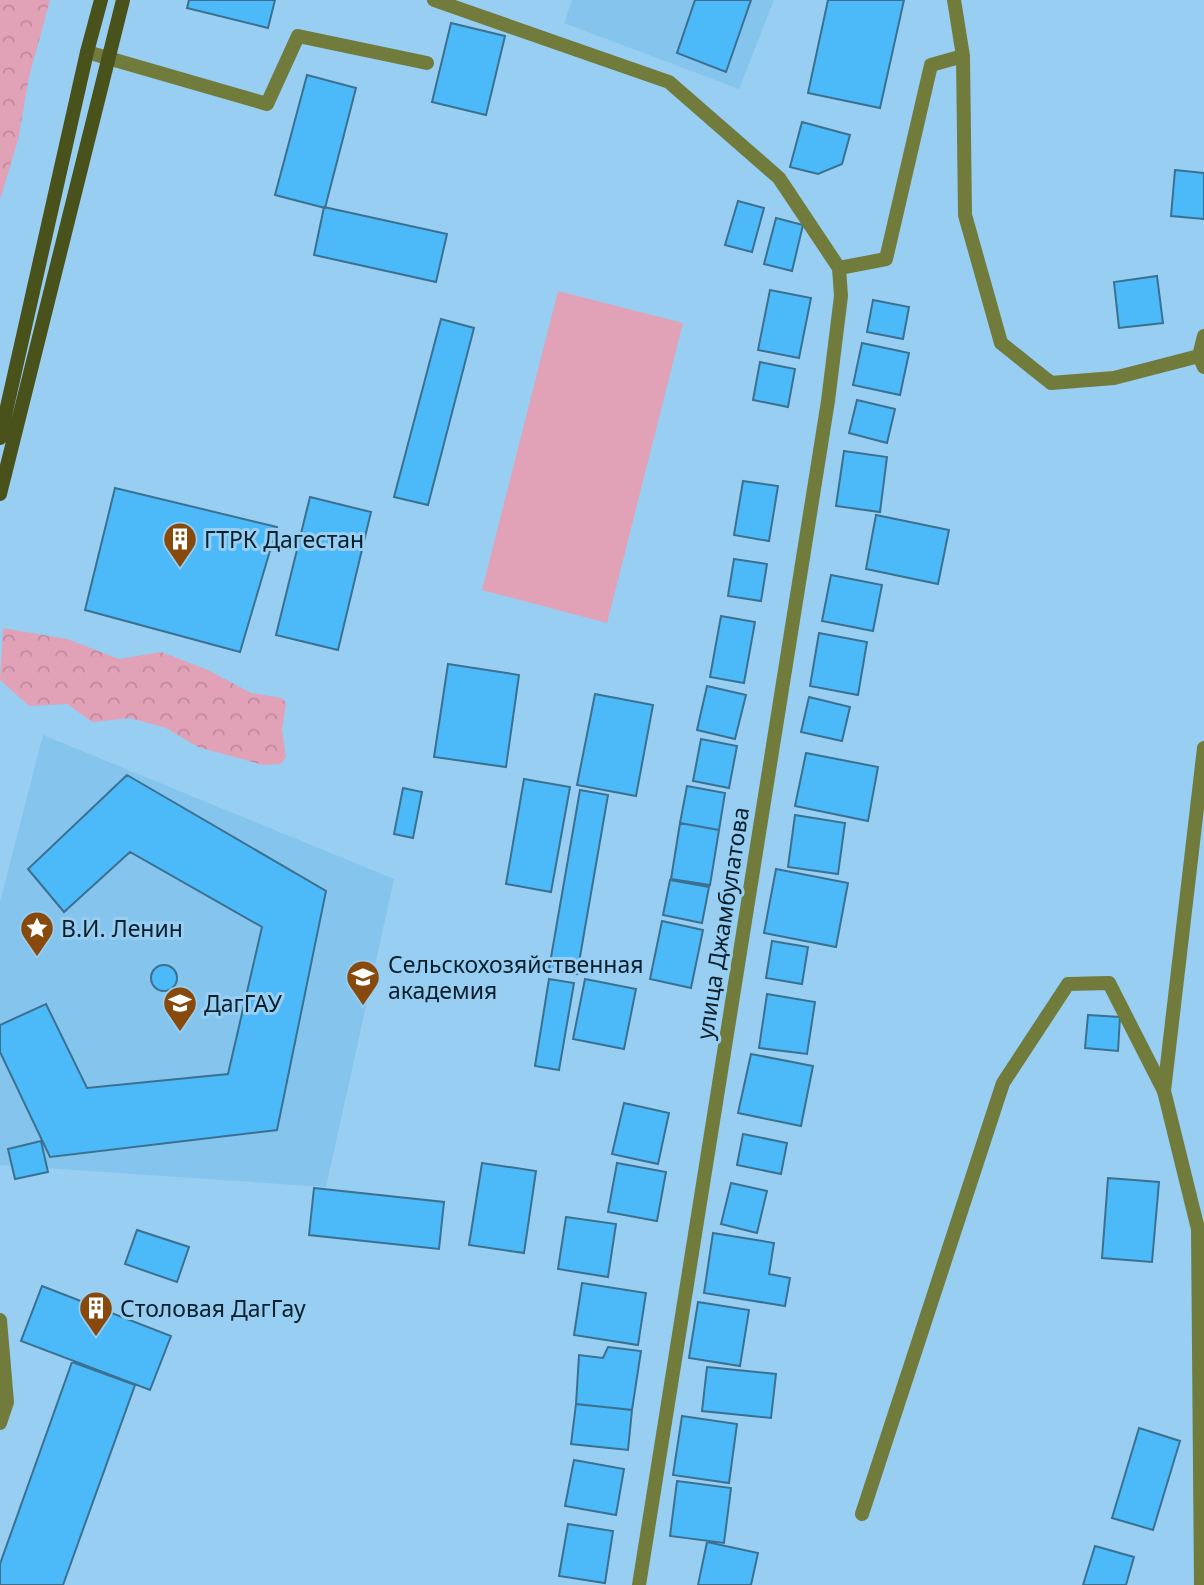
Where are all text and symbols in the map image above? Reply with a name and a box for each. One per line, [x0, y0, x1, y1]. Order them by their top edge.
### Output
building icon: ГТРК Дагестан [161, 520, 199, 569]
place label: ГТРК Дагестан [204, 523, 364, 555]
street label: улица Джамбулатова [688, 804, 756, 1042]
place icon: В.И. Ленин [18, 909, 56, 958]
place label: В.И. Ленин [61, 912, 183, 944]
place label: Сельскохозяйственная академия [388, 948, 643, 1006]
school or university icon: Сельскохозяйственная академия [344, 958, 382, 1007]
school or university icon: ДагГАУ [161, 984, 199, 1033]
place label: ДагГАУ [204, 987, 283, 1019]
building icon: Столовая ДагГау [77, 1289, 115, 1338]
place label: Столовая ДагГау [120, 1292, 306, 1324]

